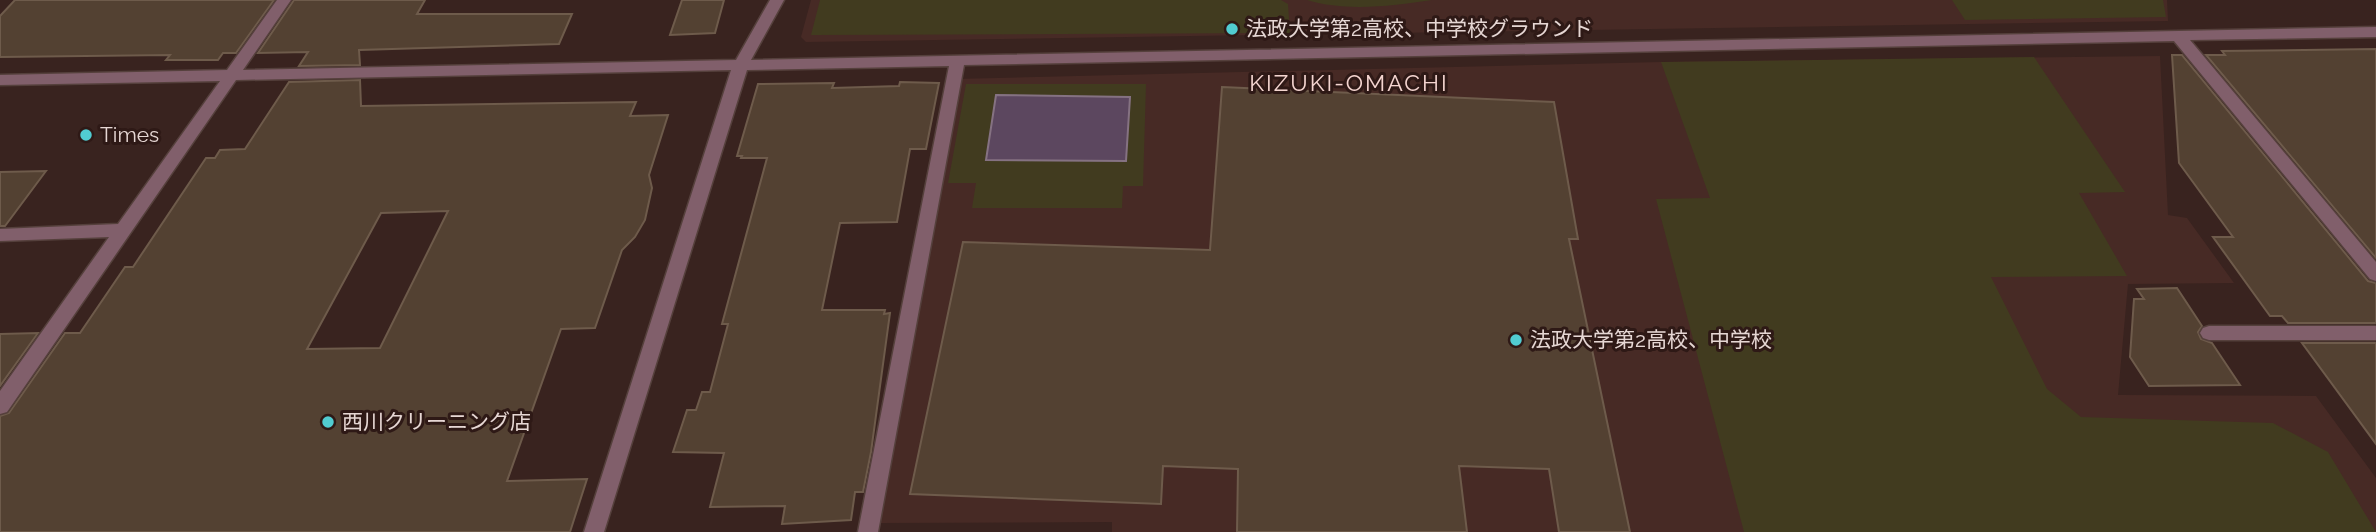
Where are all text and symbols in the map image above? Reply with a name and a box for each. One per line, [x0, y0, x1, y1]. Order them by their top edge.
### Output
place label: 法政大学第2高校、中学校グラウンド [1246, 16, 1593, 41]
marker: 法政大学第2高校、中学校グラウンド [1224, 21, 1240, 37]
district label: KIZUKI-OMACHI [1249, 69, 1449, 96]
place label: Times [100, 122, 159, 147]
marker: Times [78, 127, 94, 143]
place label: 法政大学第2高校、中学校 [1530, 327, 1772, 352]
marker: 法政大学第2高校、中学校 [1508, 332, 1524, 348]
place label: 西川クリーニング店 [342, 409, 531, 434]
marker: 西川クリーニング店 [320, 414, 336, 430]

